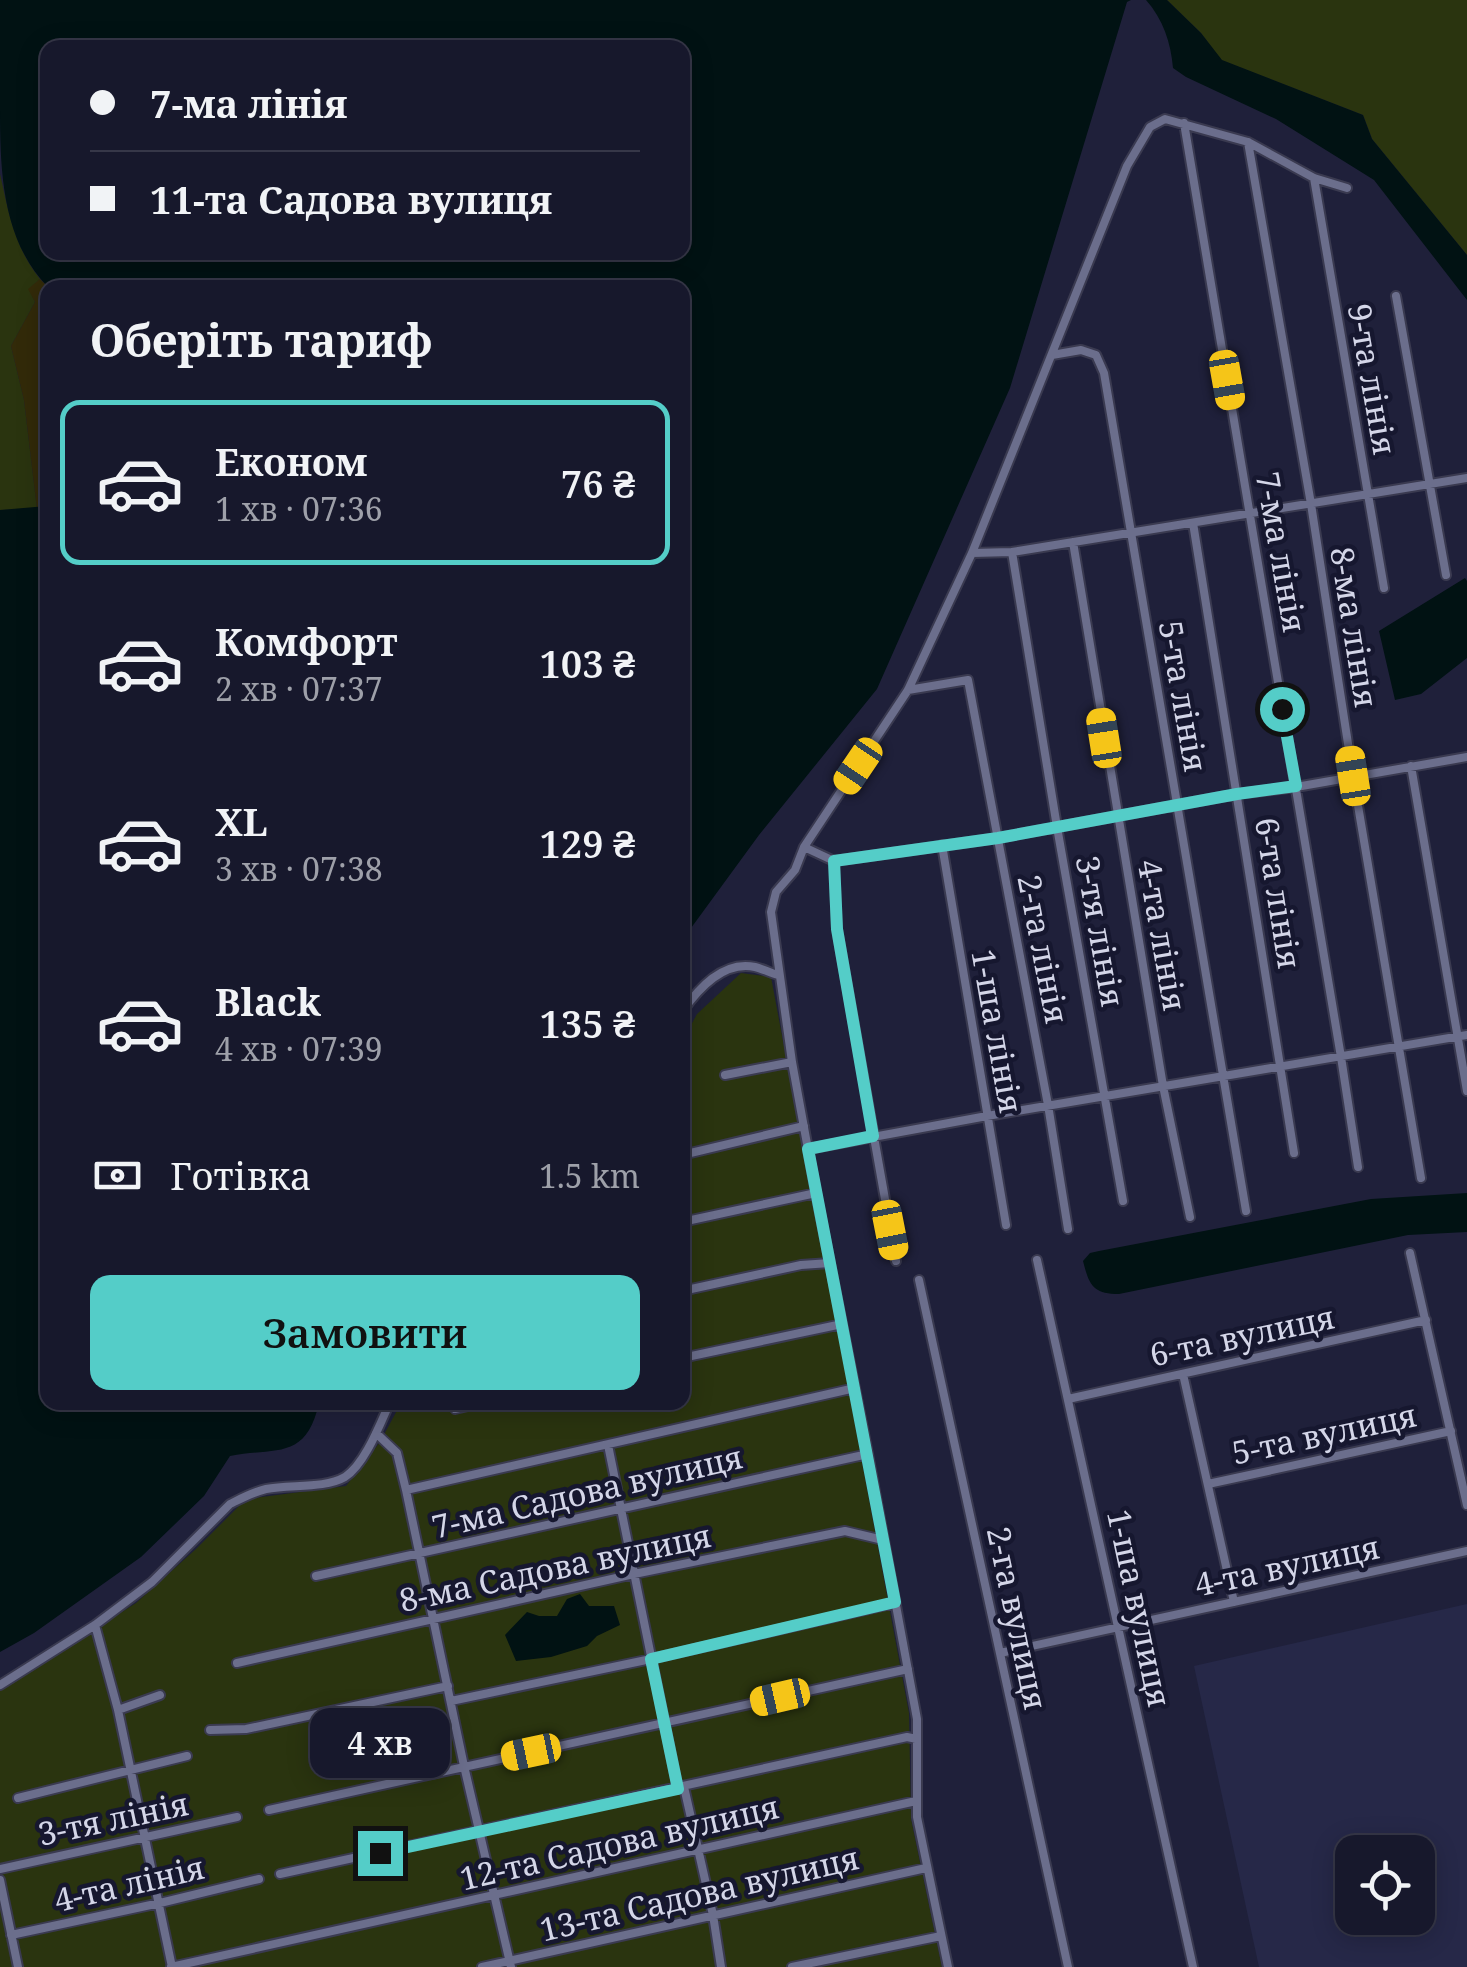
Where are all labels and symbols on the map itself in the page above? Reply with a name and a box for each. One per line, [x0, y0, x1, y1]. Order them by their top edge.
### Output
street label: 9-та лінія [1339, 300, 1407, 458]
car [1207, 348, 1247, 412]
street label: 7-ма лінія [1247, 468, 1317, 636]
street label: 8-ма лінія [1321, 544, 1389, 710]
street label: 5-та лінія [1150, 617, 1218, 775]
route start [1260, 687, 1305, 732]
car [1084, 706, 1124, 770]
car [829, 733, 887, 799]
car [1333, 744, 1373, 808]
street label: 6-та лінія [1246, 814, 1312, 972]
street label: 3-тя лінія [1067, 852, 1135, 1010]
street label: 4-та лінія [1129, 856, 1197, 1014]
street label: 2-га лінія [1008, 871, 1080, 1027]
street label: 1-ша лінія [962, 946, 1034, 1116]
car [870, 1198, 910, 1262]
street label: 6-та вулиця [1146, 1294, 1338, 1376]
street label: 5-та вулиця [1228, 1392, 1420, 1474]
street label: 7-ма Садова вулиця [427, 1434, 747, 1548]
street label: 1-ша вулиця [1098, 1505, 1182, 1711]
street label: 8-ма Садова вулиця [395, 1513, 715, 1621]
street label: 2-га вулиця [978, 1523, 1058, 1713]
street label: 4-та вулиця [1191, 1524, 1383, 1606]
car [747, 1676, 813, 1718]
callout: 4 хв [310, 1708, 450, 1778]
car [499, 1731, 563, 1773]
street label: 3-тя лінія [34, 1781, 192, 1855]
street label: 12-та Садова вулиця [455, 1784, 783, 1900]
route end [358, 1831, 403, 1876]
street label: 13-та Садова вулиця [535, 1835, 863, 1951]
street label: 4-та лінія [50, 1845, 208, 1921]

